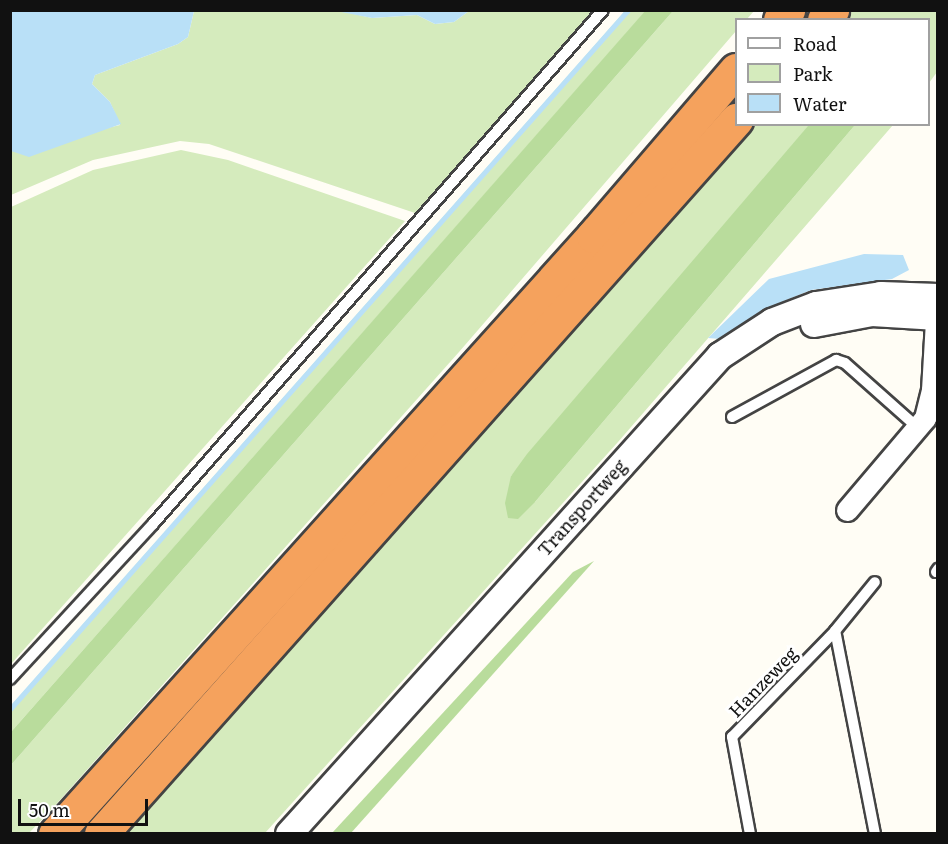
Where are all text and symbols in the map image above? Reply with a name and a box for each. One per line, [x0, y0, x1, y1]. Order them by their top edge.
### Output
legend [735, 18, 930, 126]
text: Road [793, 30, 837, 57]
text: Park [793, 60, 832, 87]
text: Water [793, 90, 846, 117]
street label: Transportweg [533, 455, 631, 561]
street label: Hanzeweg [724, 642, 802, 722]
scale bar [21, 787, 152, 825]
text: 50 m [29, 796, 70, 823]

